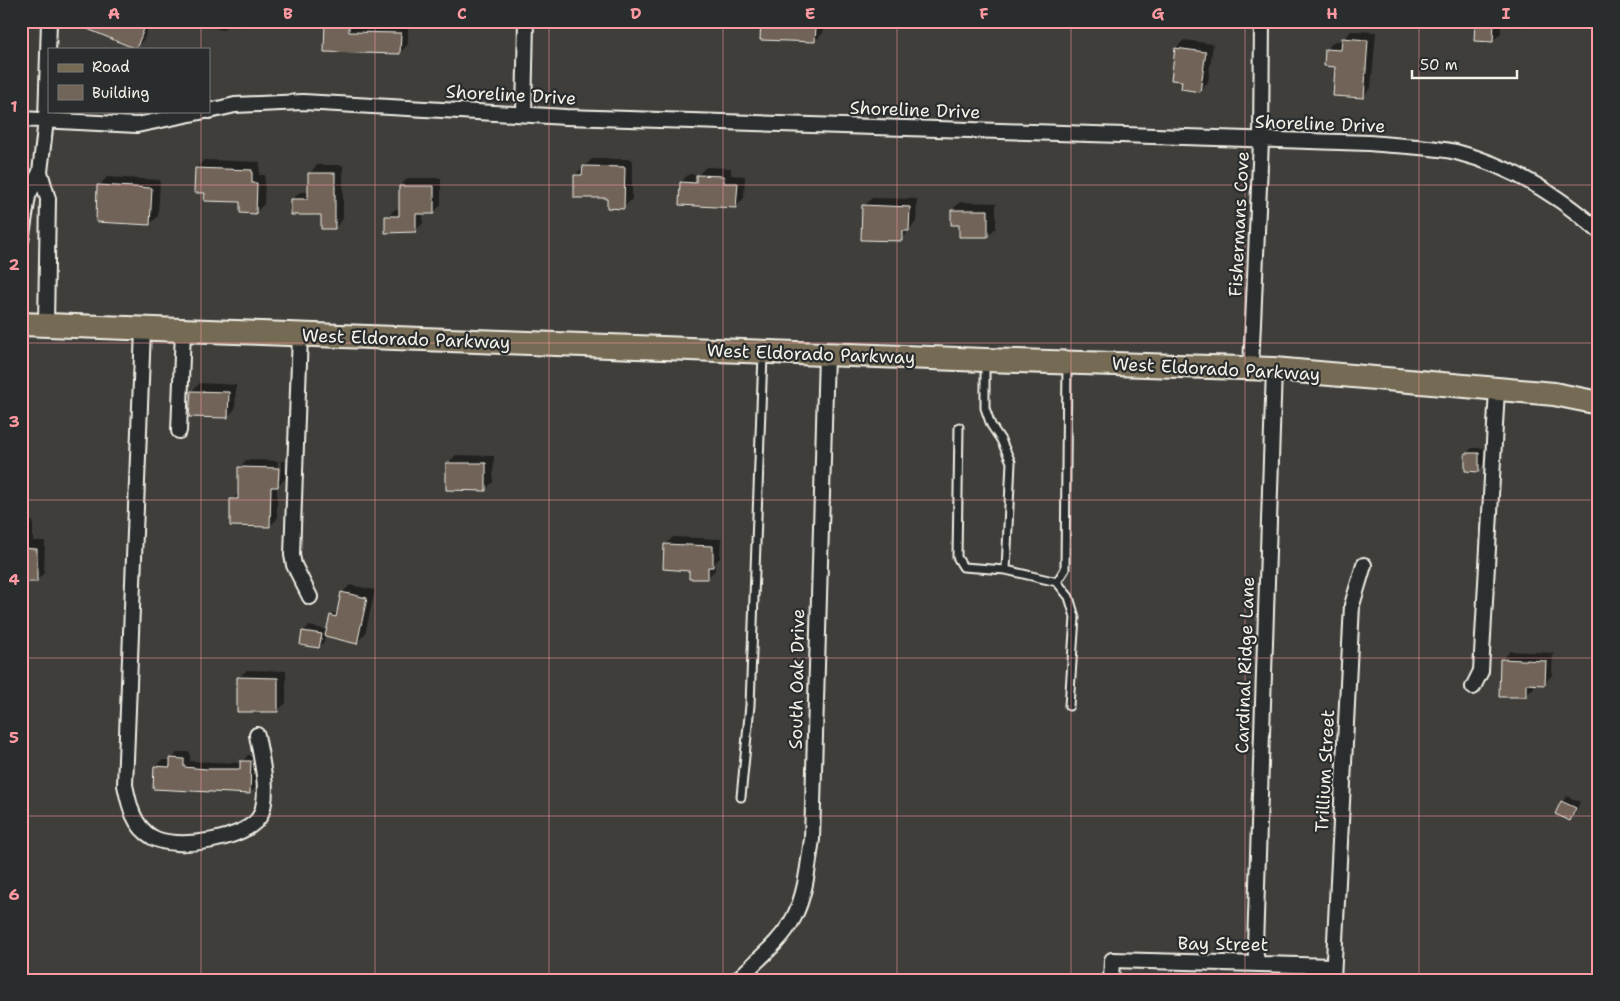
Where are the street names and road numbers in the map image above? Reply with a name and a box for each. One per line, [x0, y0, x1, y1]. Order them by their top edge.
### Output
street label: Shoreline Drive [445, 80, 577, 110]
street label: Shoreline Drive [849, 96, 981, 124]
street label: Shoreline Drive [1254, 110, 1386, 138]
street label: Fishermans Cove [1223, 151, 1255, 297]
street label: West Eldorado Parkway [301, 323, 511, 355]
street label: West Eldorado Parkway [706, 338, 916, 370]
street label: West Eldorado Parkway [1111, 352, 1321, 386]
street label: Cardinal Ridge Lane [1230, 576, 1260, 754]
street label: South Oak Drive [784, 608, 810, 750]
street label: Trillium Street [1310, 709, 1340, 833]
street label: Bay Street [1177, 931, 1269, 957]

